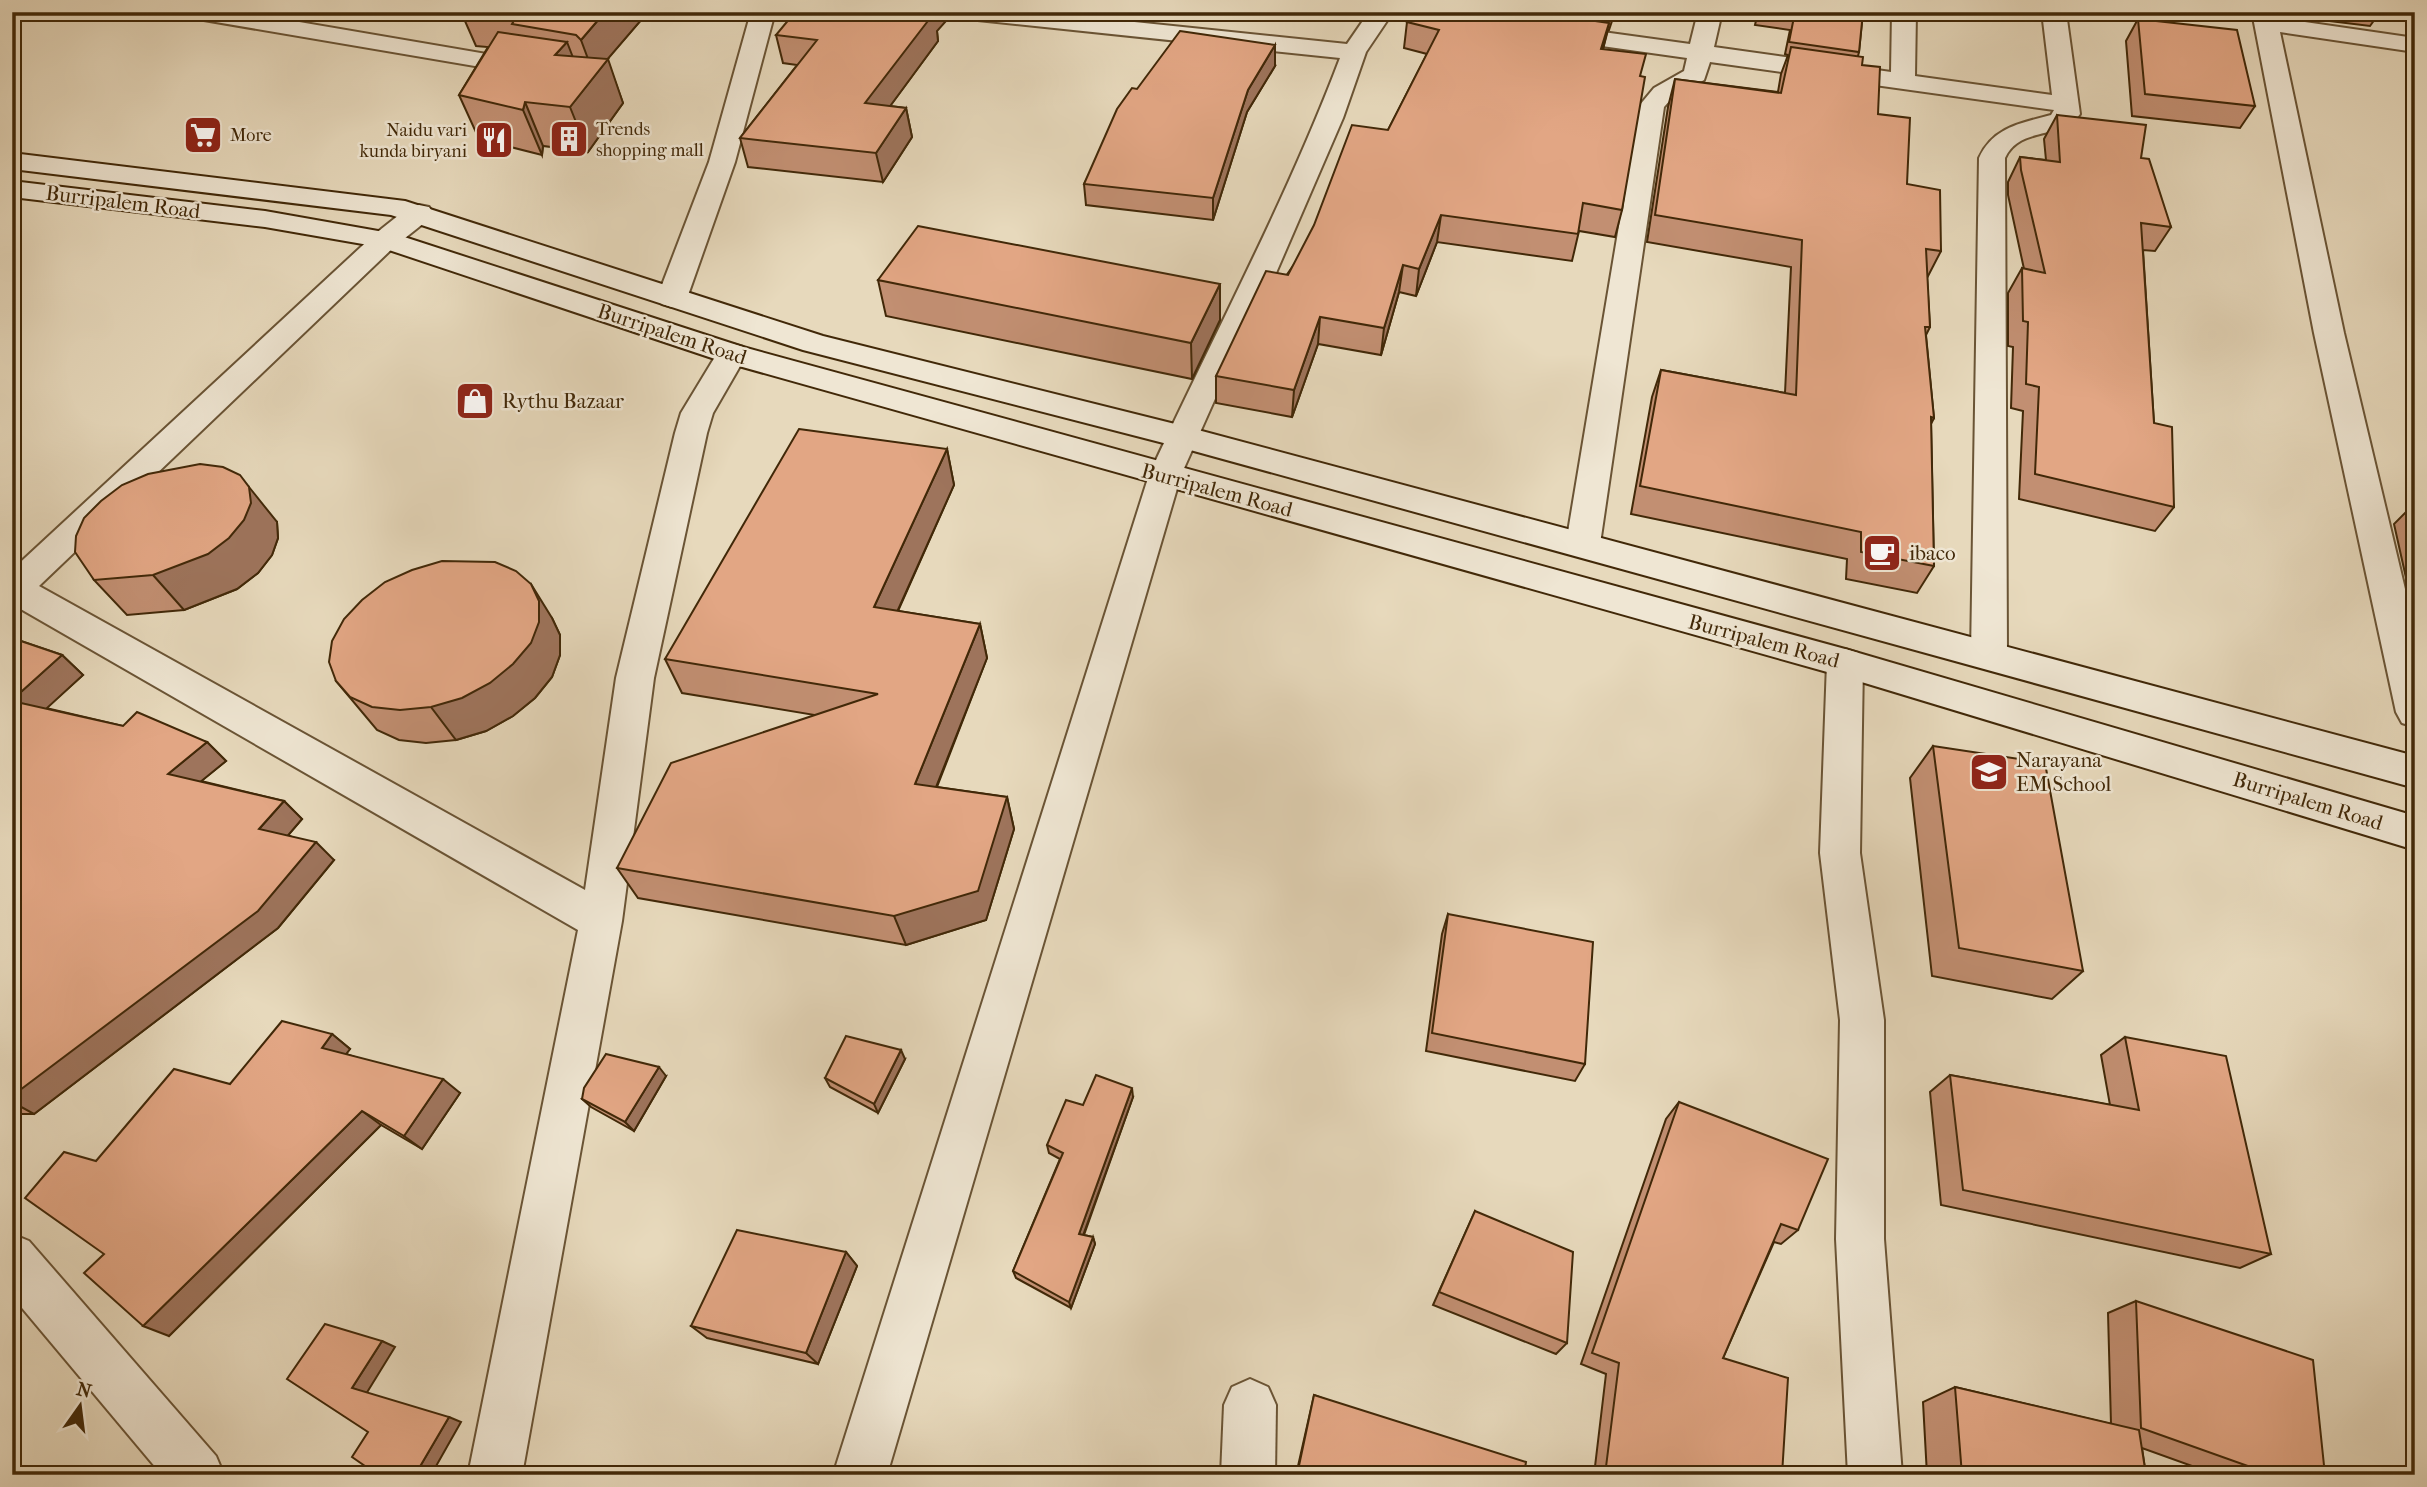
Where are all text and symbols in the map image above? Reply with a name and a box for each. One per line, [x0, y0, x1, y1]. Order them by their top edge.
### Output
supermarket icon: More [182, 114, 224, 156]
building icon: Trends shopping mall [548, 118, 590, 160]
restaurant icon: Naidu vari kunda biryani [473, 119, 515, 161]
place label: Trends shopping mall [596, 119, 704, 161]
place label: Naidu vari kunda biryani [359, 120, 468, 162]
place label: More [230, 125, 272, 146]
street label: Burripalem Road [44, 181, 202, 223]
street label: Burripalem Road [594, 299, 750, 370]
shop icon: Rythu Bazaar [454, 380, 496, 422]
place label: Rythu Bazaar [502, 389, 624, 413]
street label: Burripalem Road [1139, 458, 1296, 522]
cafe icon: ibaco [1861, 532, 1903, 574]
place label: ibaco [1909, 541, 1956, 565]
street label: Burripalem Road [1686, 609, 1843, 673]
place label: Narayana EM School [2016, 748, 2111, 796]
school or university icon: Narayana EM School [1968, 751, 2010, 793]
street label: Burripalem Road [2230, 767, 2386, 835]
north arrow [46, 1372, 116, 1442]
text: N [74, 1378, 94, 1403]

